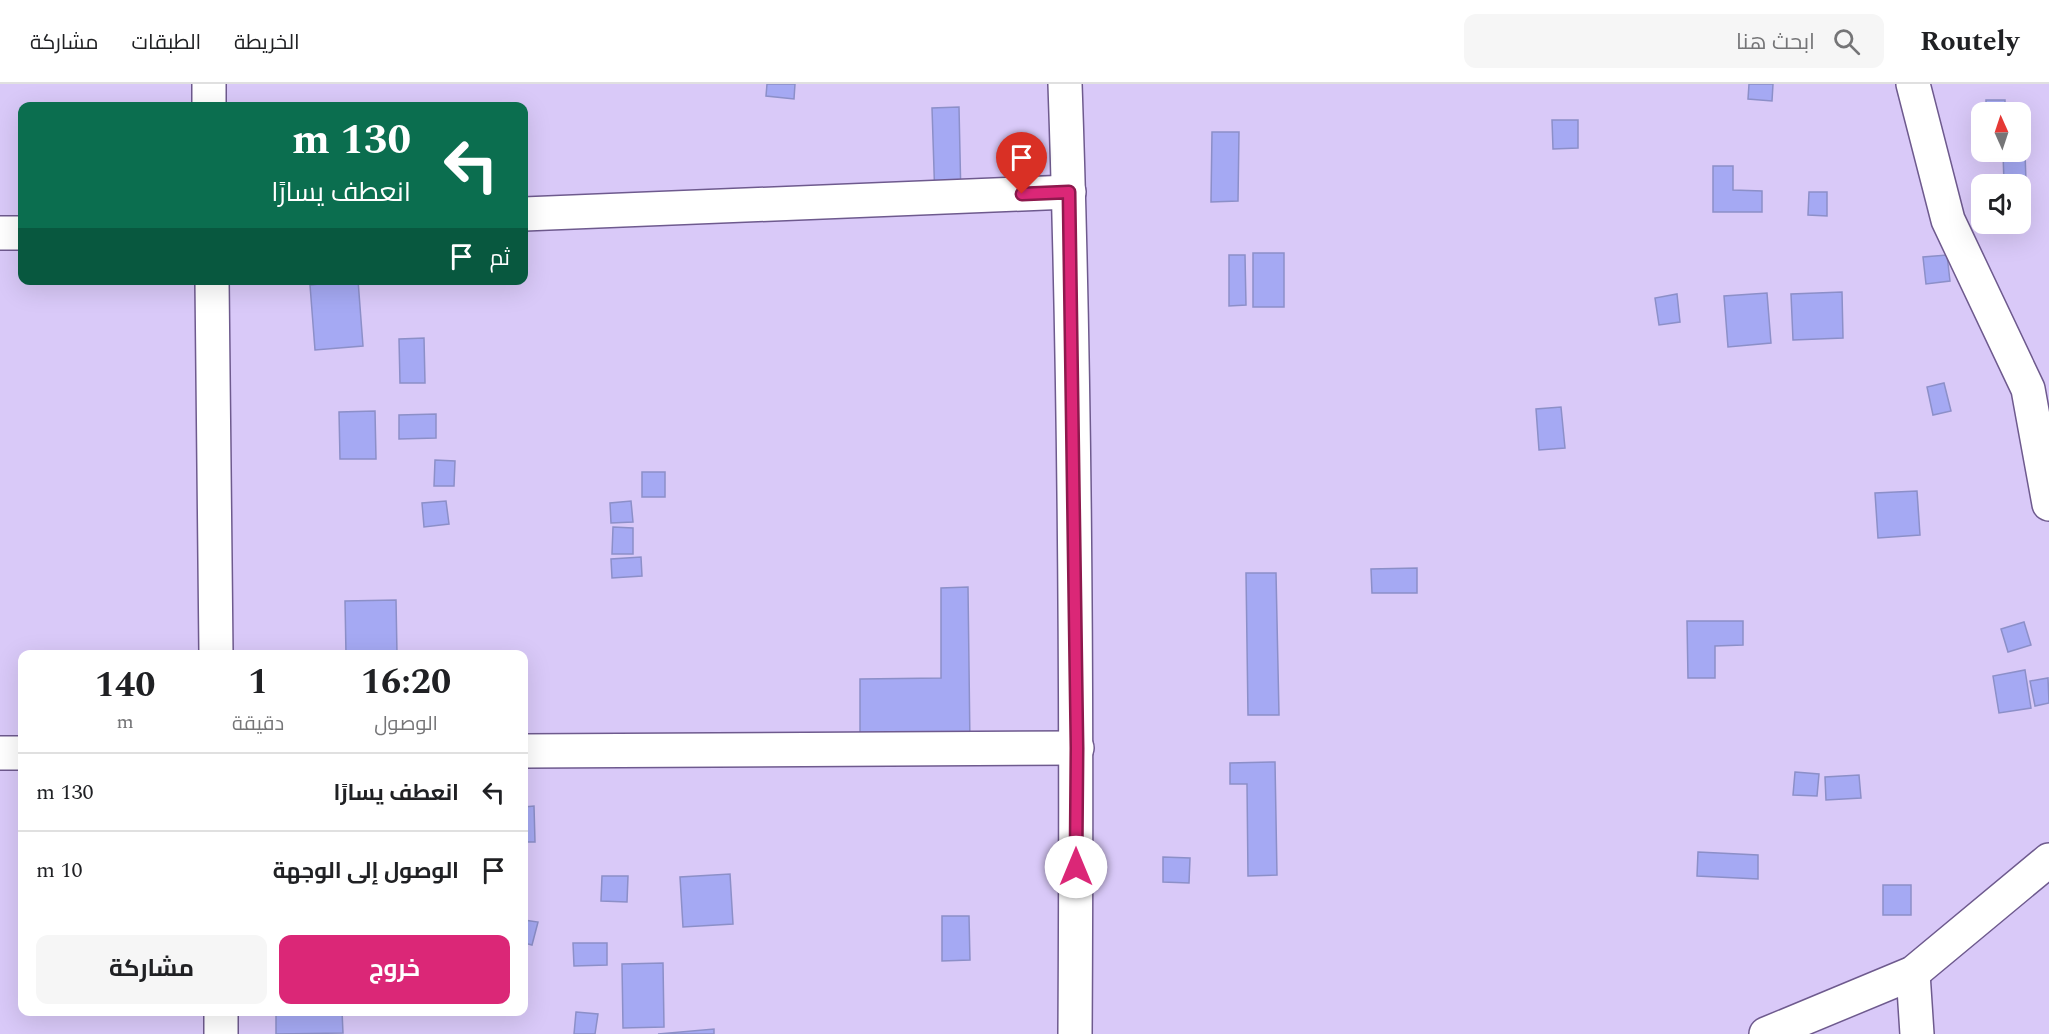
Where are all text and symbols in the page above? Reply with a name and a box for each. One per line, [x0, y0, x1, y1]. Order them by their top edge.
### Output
search box [1464, 14, 1884, 68]
text: Routely [1920, 20, 2019, 63]
icon: search [1830, 25, 1863, 58]
text: ابحث هنا [1736, 26, 1815, 59]
text: مشاركة [30, 27, 99, 59]
text: الطبقات [132, 27, 201, 59]
text: الخريطة [234, 27, 300, 59]
north arrow [1971, 102, 2031, 162]
map controls [1971, 102, 2031, 234]
text: 130 m [292, 109, 411, 172]
icon: left [432, 126, 510, 204]
pin [996, 132, 1047, 194]
icon: arrive [1005, 141, 1038, 174]
text: انعطف يسارًا [271, 172, 411, 214]
button: sound [1971, 174, 2031, 234]
icon: arrive [445, 240, 478, 273]
text: ثم [490, 242, 510, 275]
text: 1 [248, 655, 268, 710]
text: 16:20 [361, 655, 451, 710]
text: 140 [95, 658, 155, 713]
text: m [116, 707, 134, 737]
text: دقيقة [232, 709, 284, 739]
text: الوصول [374, 709, 438, 739]
text: 130 m [36, 776, 93, 809]
icon: left [477, 776, 510, 809]
text: انعطف يسارًا [334, 777, 459, 810]
position arrow [1044, 835, 1108, 899]
text: 10 m [36, 854, 82, 887]
icon: arrive [477, 854, 510, 887]
text: الوصول إلى الوجهة [273, 855, 459, 888]
button: مشاركة [36, 935, 267, 1004]
button: خروج [279, 935, 510, 1004]

